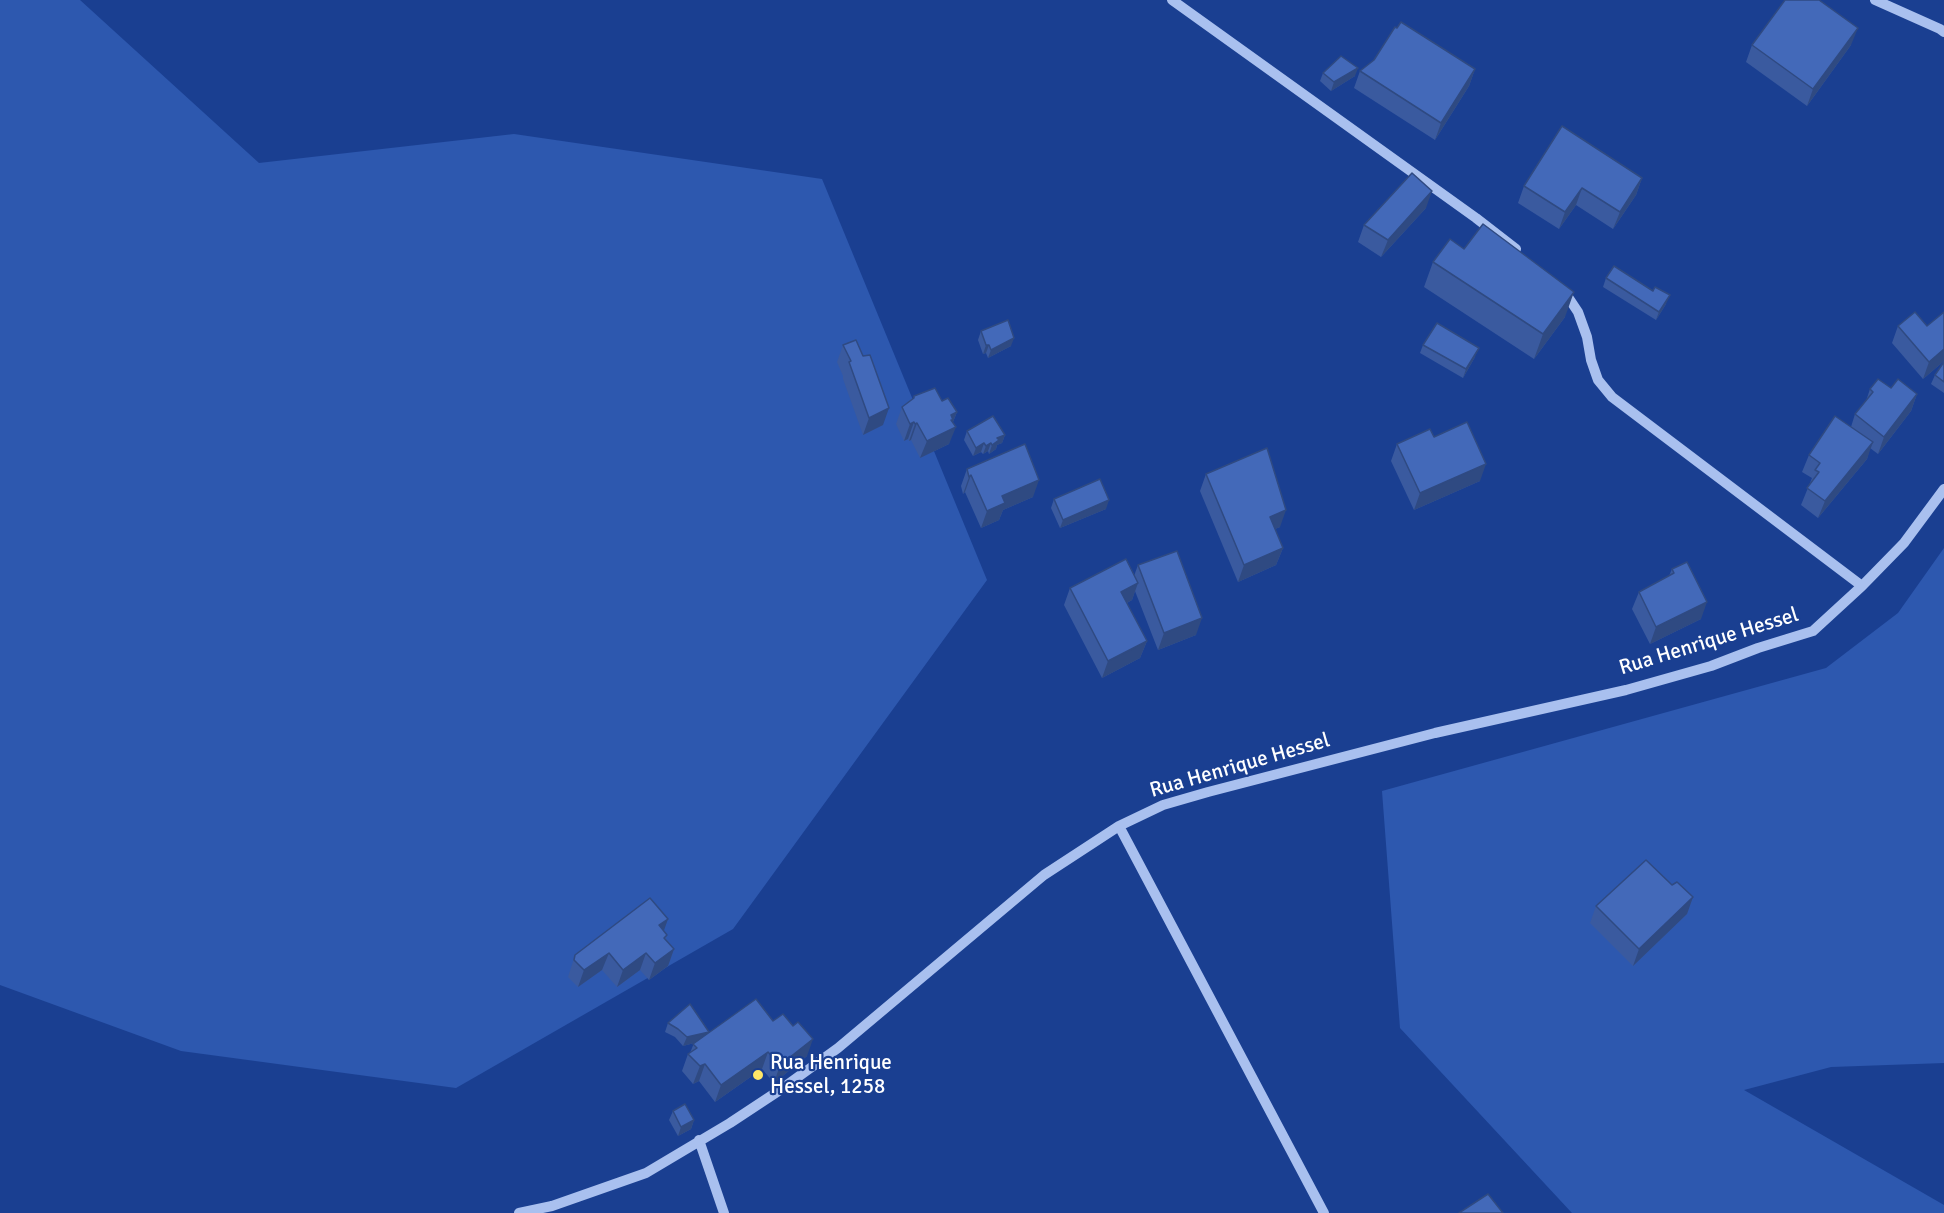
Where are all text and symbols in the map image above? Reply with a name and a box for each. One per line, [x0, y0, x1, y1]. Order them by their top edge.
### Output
street label: Rua Henrique Hessel [1616, 603, 1802, 681]
street label: Rua Henrique Hessel [1147, 728, 1333, 804]
place label: Rua Henrique Hessel, 1258 [770, 1050, 892, 1100]
marker: Rua Henrique Hessel, 1258 [751, 1068, 765, 1082]

